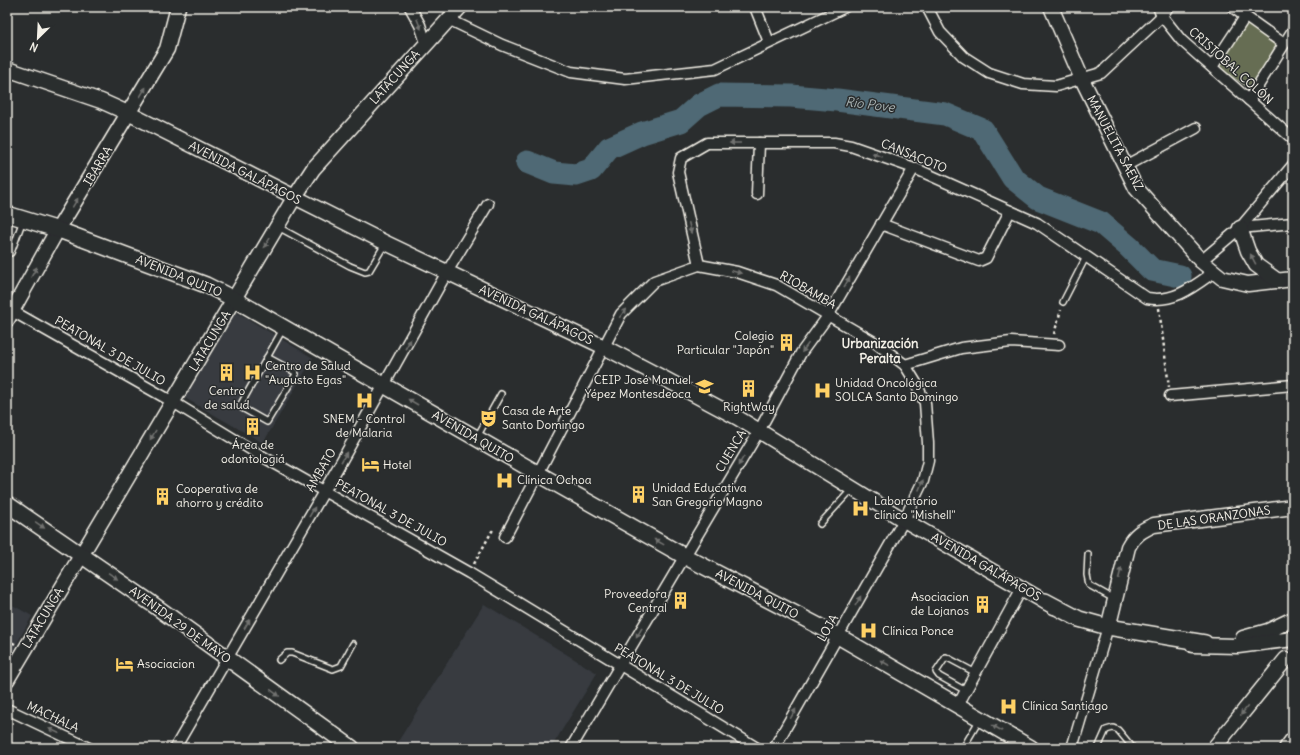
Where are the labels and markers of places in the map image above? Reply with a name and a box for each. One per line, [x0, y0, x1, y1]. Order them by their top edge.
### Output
place label: Colegio Particular "Japón" [677, 328, 774, 357]
building icon: Colegio Particular "Japón" [777, 333, 797, 353]
place label: Centro de Salud "Augusto Egas" [265, 358, 351, 387]
building icon: Centro de salud [217, 362, 237, 382]
hospital icon: Centro de Salud "Augusto Egas" [242, 363, 262, 383]
place label: CEIP José Manuel Yépez Montesdeoca [585, 372, 691, 401]
place label: Unidad Oncológica SOLCA Santo Domingo [835, 375, 959, 404]
school or university icon: CEIP José Manuel Yépez Montesdeoca [694, 377, 714, 397]
building icon: RightWay [739, 378, 759, 398]
hospital icon: Unidad Oncológica SOLCA Santo Domingo [812, 380, 832, 400]
place label: Centro de salud [204, 383, 250, 412]
hospital icon: SNEM - Control de Malaria [354, 390, 374, 410]
place label: RightWay [723, 399, 775, 414]
place label: Casa de Arte Santo Domingo [502, 403, 585, 432]
theatre icon: Casa de Arte Santo Domingo [479, 408, 499, 428]
place label: SNEM - Control de Malaria [323, 411, 405, 440]
building icon: Área de odontologiá [243, 416, 263, 436]
place label: Área de odontologiá [221, 437, 285, 466]
hotel icon: Hotel [360, 455, 380, 475]
place label: Hotel [383, 457, 411, 472]
hospital icon: Clínica Ochoa [494, 470, 514, 490]
place label: Clínica Ochoa [517, 472, 592, 487]
place label: Unidad Educativa San Gregorio Magno [652, 480, 763, 509]
place label: Cooperativa de ahorro y crédito [176, 481, 263, 510]
building icon: Unidad Educativa San Gregorio Magno [629, 485, 649, 505]
building icon: Cooperativa de ahorro y crédito [153, 486, 173, 506]
place label: Laboratorio clínico "Mishell" [874, 493, 956, 522]
hospital icon: Laboratorio clínico "Mishell" [851, 498, 871, 518]
place label: Proveedora Central [604, 586, 667, 615]
place label: Asociacion de Lojanos [911, 589, 969, 618]
building icon: Proveedora Central [670, 591, 690, 611]
building icon: Asociacion de Lojanos [972, 594, 992, 614]
hospital icon: Clínica Ponce [859, 621, 879, 641]
place label: Clínica Ponce [882, 623, 954, 638]
hotel icon: Asociacion [114, 654, 134, 674]
place label: Asociacion [137, 656, 195, 671]
hospital icon: Clínica Santiago [999, 696, 1019, 716]
place label: Clínica Santiago [1022, 698, 1108, 713]

